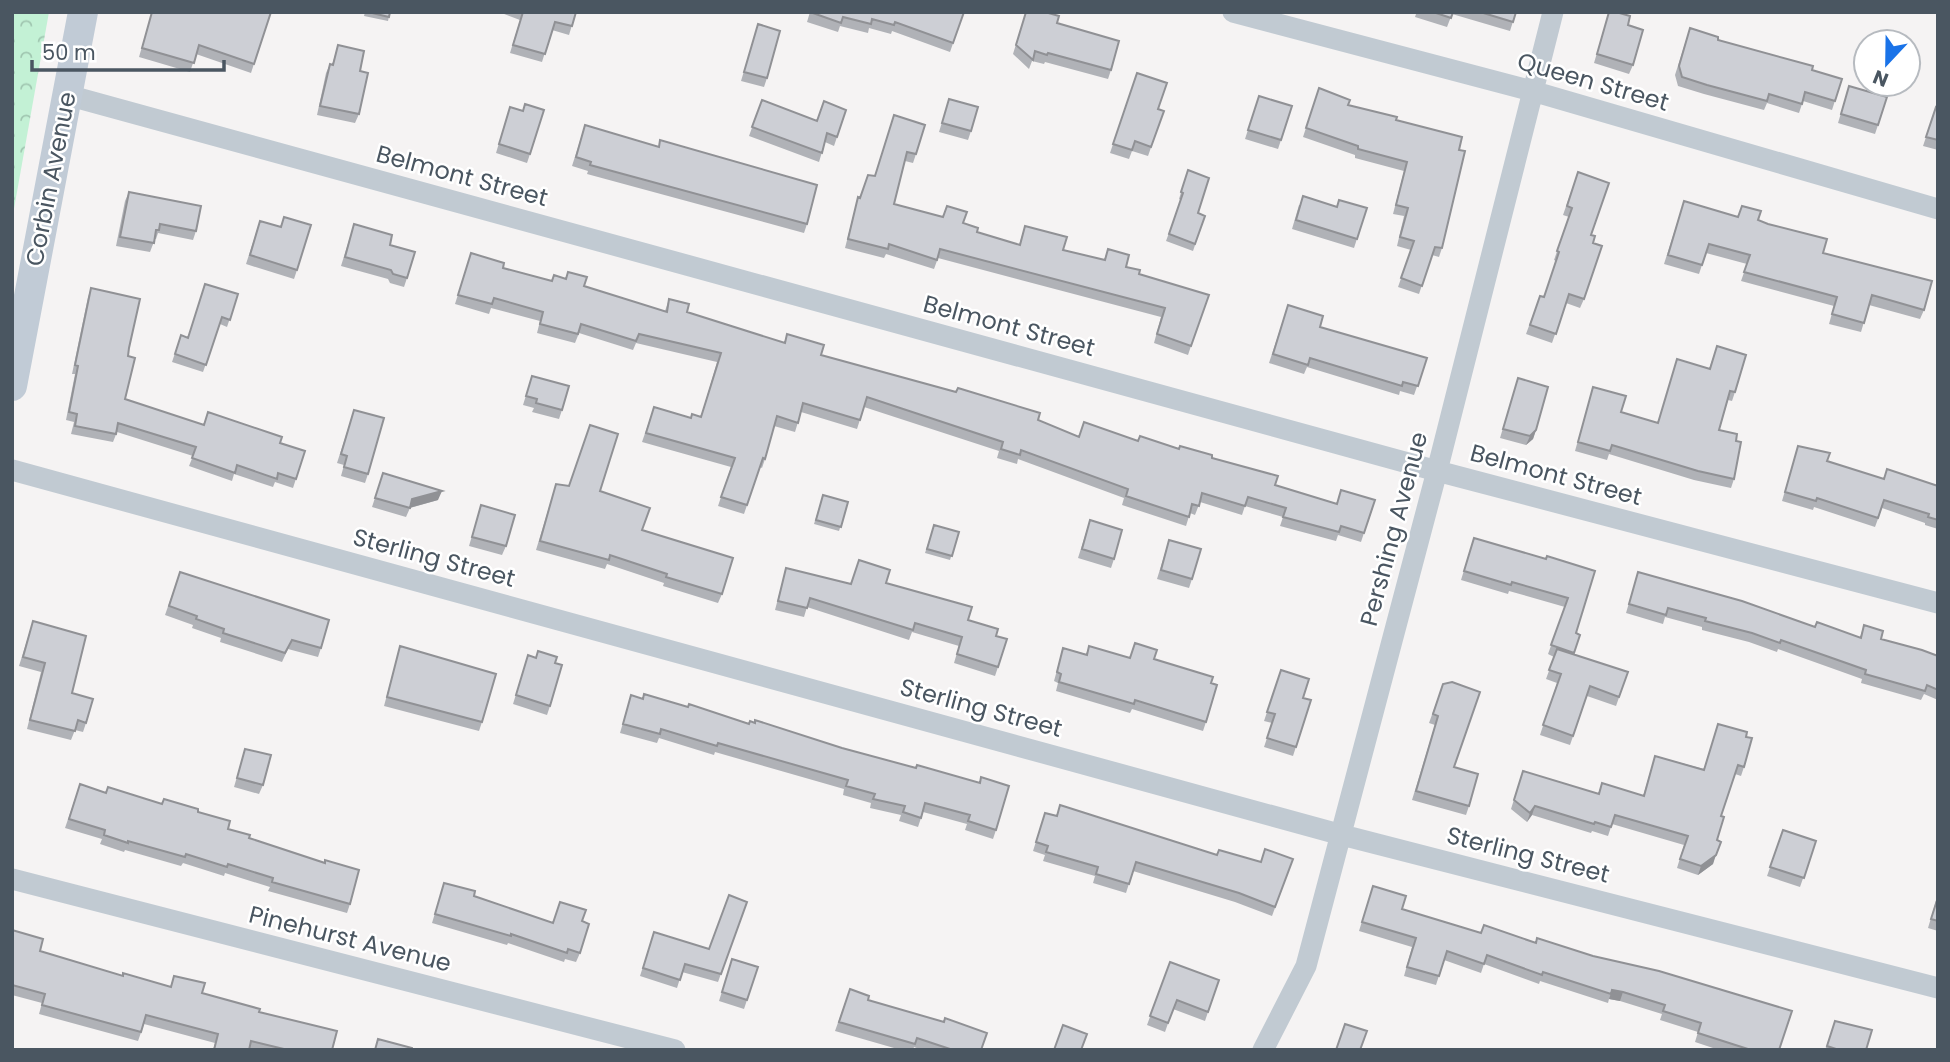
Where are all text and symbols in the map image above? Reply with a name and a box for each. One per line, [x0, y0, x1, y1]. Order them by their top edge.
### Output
scale bar [32, 28, 224, 72]
north arrow [1852, 28, 1922, 98]
text: 50 m [42, 38, 96, 67]
street label: Queen Street [1514, 44, 1673, 119]
text: N [1869, 63, 1893, 93]
street label: Corbin Avenue [17, 89, 84, 269]
street label: Belmont Street [373, 137, 552, 214]
street label: Belmont Street [920, 287, 1099, 364]
street label: Pershing Avenue [1352, 428, 1435, 630]
street label: Belmont Street [1467, 436, 1646, 513]
street label: Sterling Street [349, 520, 519, 595]
street label: Sterling Street [896, 670, 1066, 745]
street label: Sterling Street [1443, 818, 1613, 891]
street label: Pinehurst Avenue [245, 897, 455, 980]

